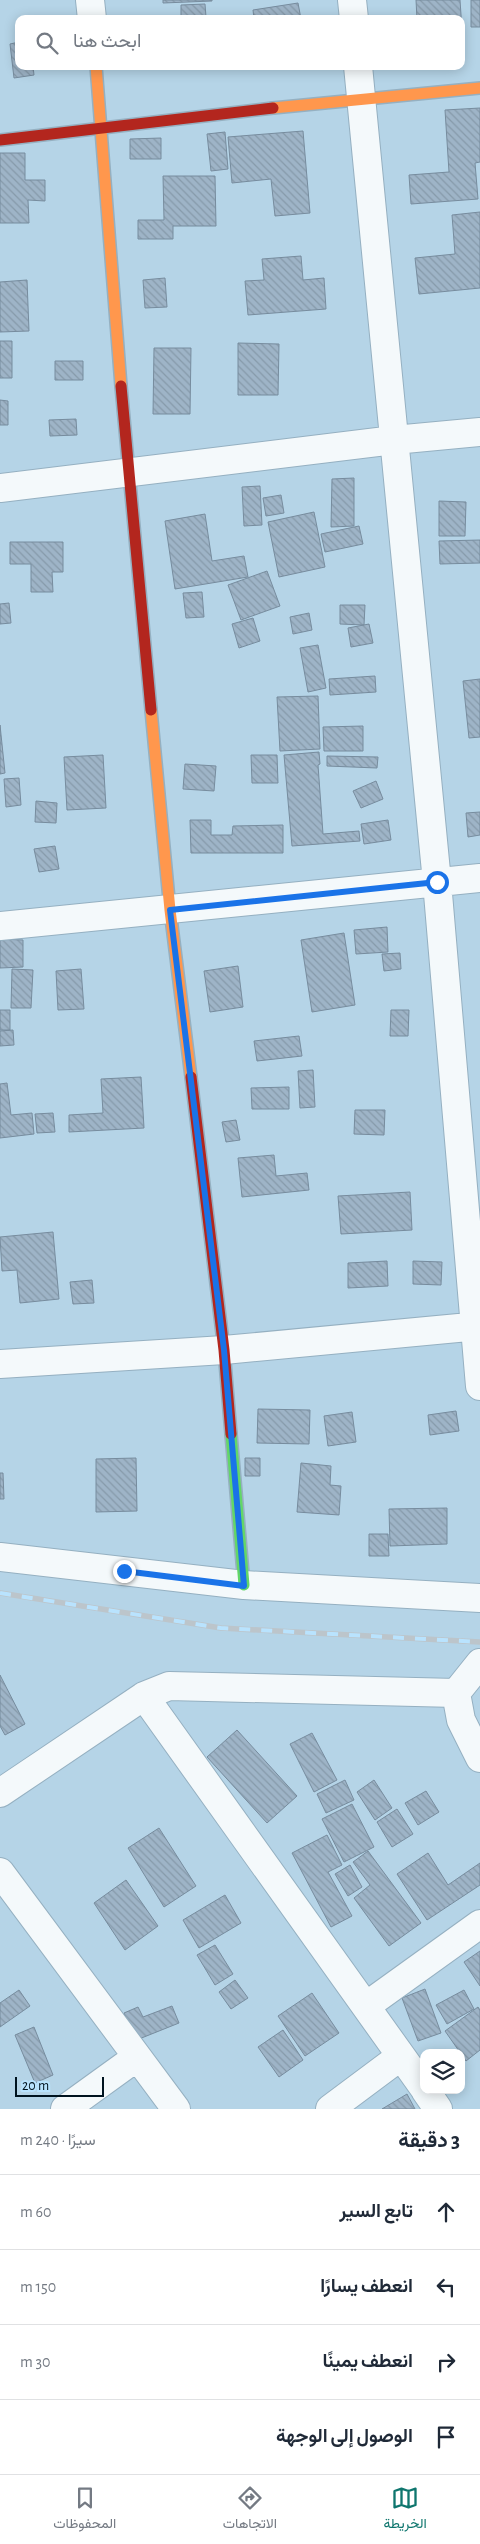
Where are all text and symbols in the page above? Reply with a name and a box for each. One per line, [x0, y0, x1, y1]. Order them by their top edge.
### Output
search box [15, 15, 465, 70]
icon: search [33, 29, 61, 57]
text: ابحث هنا [73, 32, 141, 51]
route start [426, 871, 449, 894]
route end [113, 1560, 136, 1583]
map controls [420, 2049, 465, 2094]
button: layers [420, 2049, 465, 2094]
scale bar [15, 2074, 104, 2097]
text: 20 m [22, 2079, 49, 2093]
text: 3 دقيقة [398, 2130, 460, 2151]
text: سيرًا · 240 m [20, 2132, 96, 2148]
icon: ahead [432, 2198, 460, 2226]
text: تابع السير [339, 2202, 413, 2221]
text: 60 m [20, 2204, 51, 2220]
icon: left [432, 2273, 460, 2301]
text: انعطف يسارًا [320, 2277, 413, 2296]
text: 150 m [20, 2279, 56, 2295]
icon: right [432, 2348, 460, 2376]
text: انعطف يمينًا [323, 2352, 413, 2371]
text: 30 m [20, 2354, 51, 2370]
icon: arrive [432, 2423, 460, 2451]
text: الوصول إلى الوجهة [276, 2427, 413, 2446]
tab: المحفوظات [53, 2484, 116, 2536]
tab: الاتجاهات [223, 2484, 277, 2536]
tab: الخريطة [383, 2484, 427, 2536]

